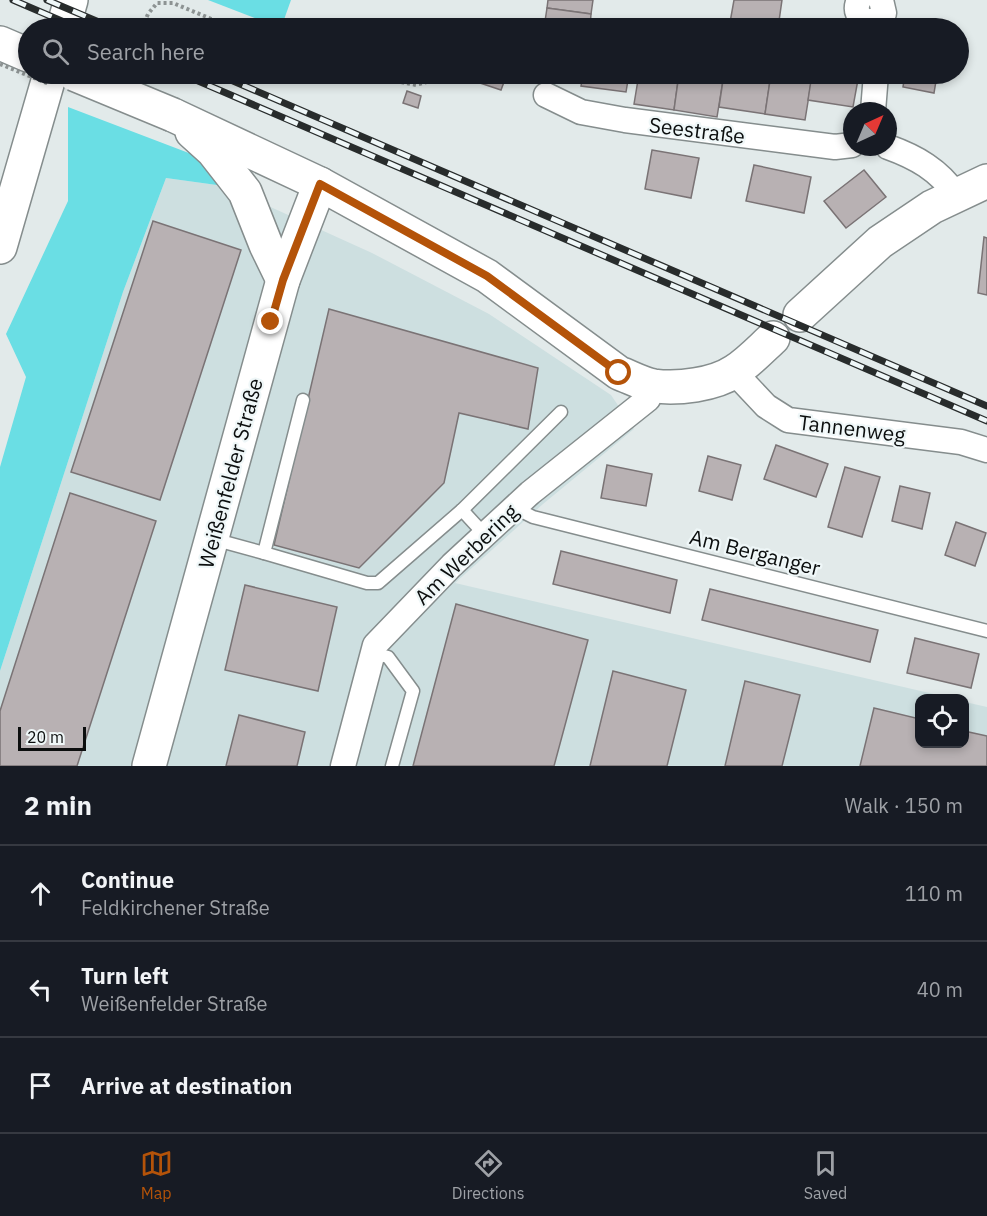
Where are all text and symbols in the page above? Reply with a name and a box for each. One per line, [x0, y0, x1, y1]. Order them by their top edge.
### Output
search box [18, 18, 969, 84]
icon: search [39, 35, 72, 68]
text: Search here [87, 37, 205, 66]
north arrow [843, 102, 897, 156]
street label: Seestraße [647, 110, 747, 150]
route end [257, 308, 283, 334]
route start [605, 359, 631, 385]
street label: Weißenfelder Straße [191, 375, 269, 571]
street label: Tannenweg [797, 408, 907, 448]
street label: Am Werbering [408, 497, 524, 611]
street label: Am Berganger [687, 522, 823, 582]
map controls [915, 694, 969, 748]
button: locate [915, 694, 969, 748]
scale bar [18, 724, 86, 752]
text: 20 m [27, 727, 64, 747]
text: 2 min [24, 788, 92, 822]
text: Walk · 150 m [845, 792, 963, 819]
text: Continue [81, 865, 174, 894]
icon: ahead [24, 877, 57, 910]
text: 110 m [905, 880, 963, 907]
text: Feldkirchener Straße [81, 894, 270, 921]
text: Turn left [81, 961, 169, 990]
icon: left [24, 973, 57, 1006]
text: 40 m [917, 976, 963, 1003]
text: Weißenfelder Straße [81, 990, 267, 1017]
icon: arrive [24, 1069, 57, 1102]
text: Arrive at destination [81, 1071, 292, 1100]
tab: Map [140, 1147, 173, 1203]
tab: Directions [452, 1147, 525, 1203]
tab: Saved [804, 1147, 847, 1203]

